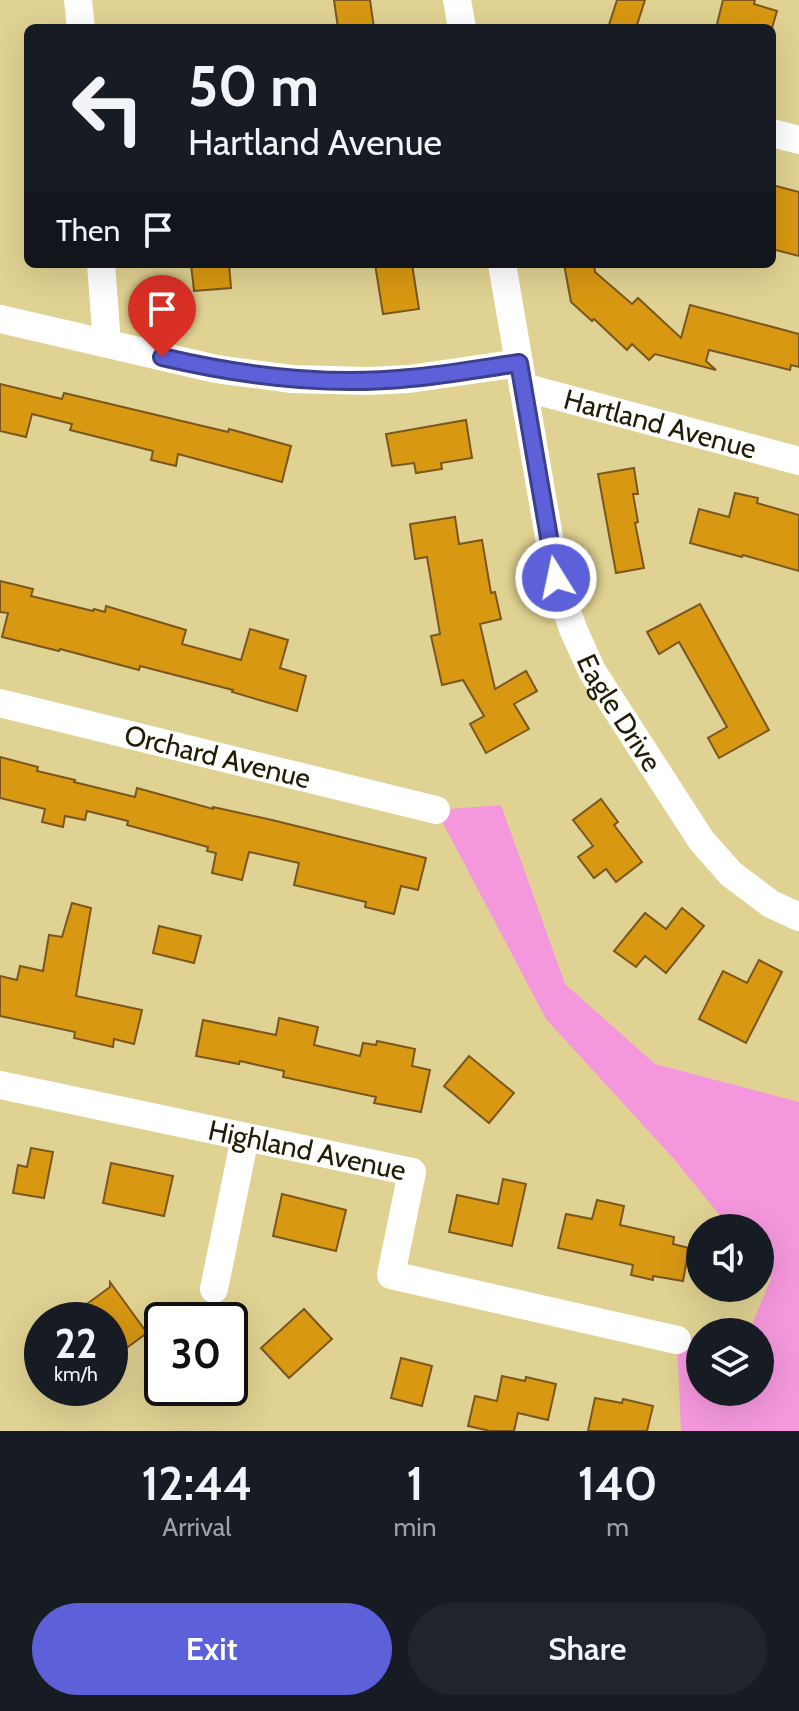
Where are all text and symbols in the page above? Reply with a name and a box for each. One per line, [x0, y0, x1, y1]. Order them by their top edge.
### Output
text: 50 m [188, 52, 319, 120]
icon: left [56, 56, 160, 160]
text: Hartland Avenue [188, 120, 442, 164]
icon: arrive [136, 208, 180, 252]
text: Then [56, 212, 120, 249]
pin [128, 275, 196, 357]
icon: arrive [140, 287, 184, 331]
street label: Hartland Avenue [560, 382, 760, 466]
position arrow [514, 536, 598, 620]
street label: Eagle Drive [570, 649, 669, 778]
street label: Orchard Avenue [121, 717, 314, 796]
street label: Highland Avenue [205, 1112, 409, 1187]
map controls [686, 1214, 774, 1406]
button: sound [686, 1214, 774, 1302]
speed limit sign: 30 [144, 1302, 248, 1406]
button: layers [686, 1318, 774, 1406]
text: 22 [55, 1319, 97, 1368]
text: km/h [54, 1362, 98, 1386]
text: 12:44 [141, 1454, 252, 1512]
text: 1 [407, 1454, 423, 1512]
text: 140 [578, 1454, 658, 1512]
text: Arrival [162, 1511, 231, 1543]
text: min [394, 1511, 436, 1543]
text: m [606, 1511, 629, 1543]
button: Exit [32, 1603, 392, 1695]
button: Share [408, 1603, 767, 1695]

